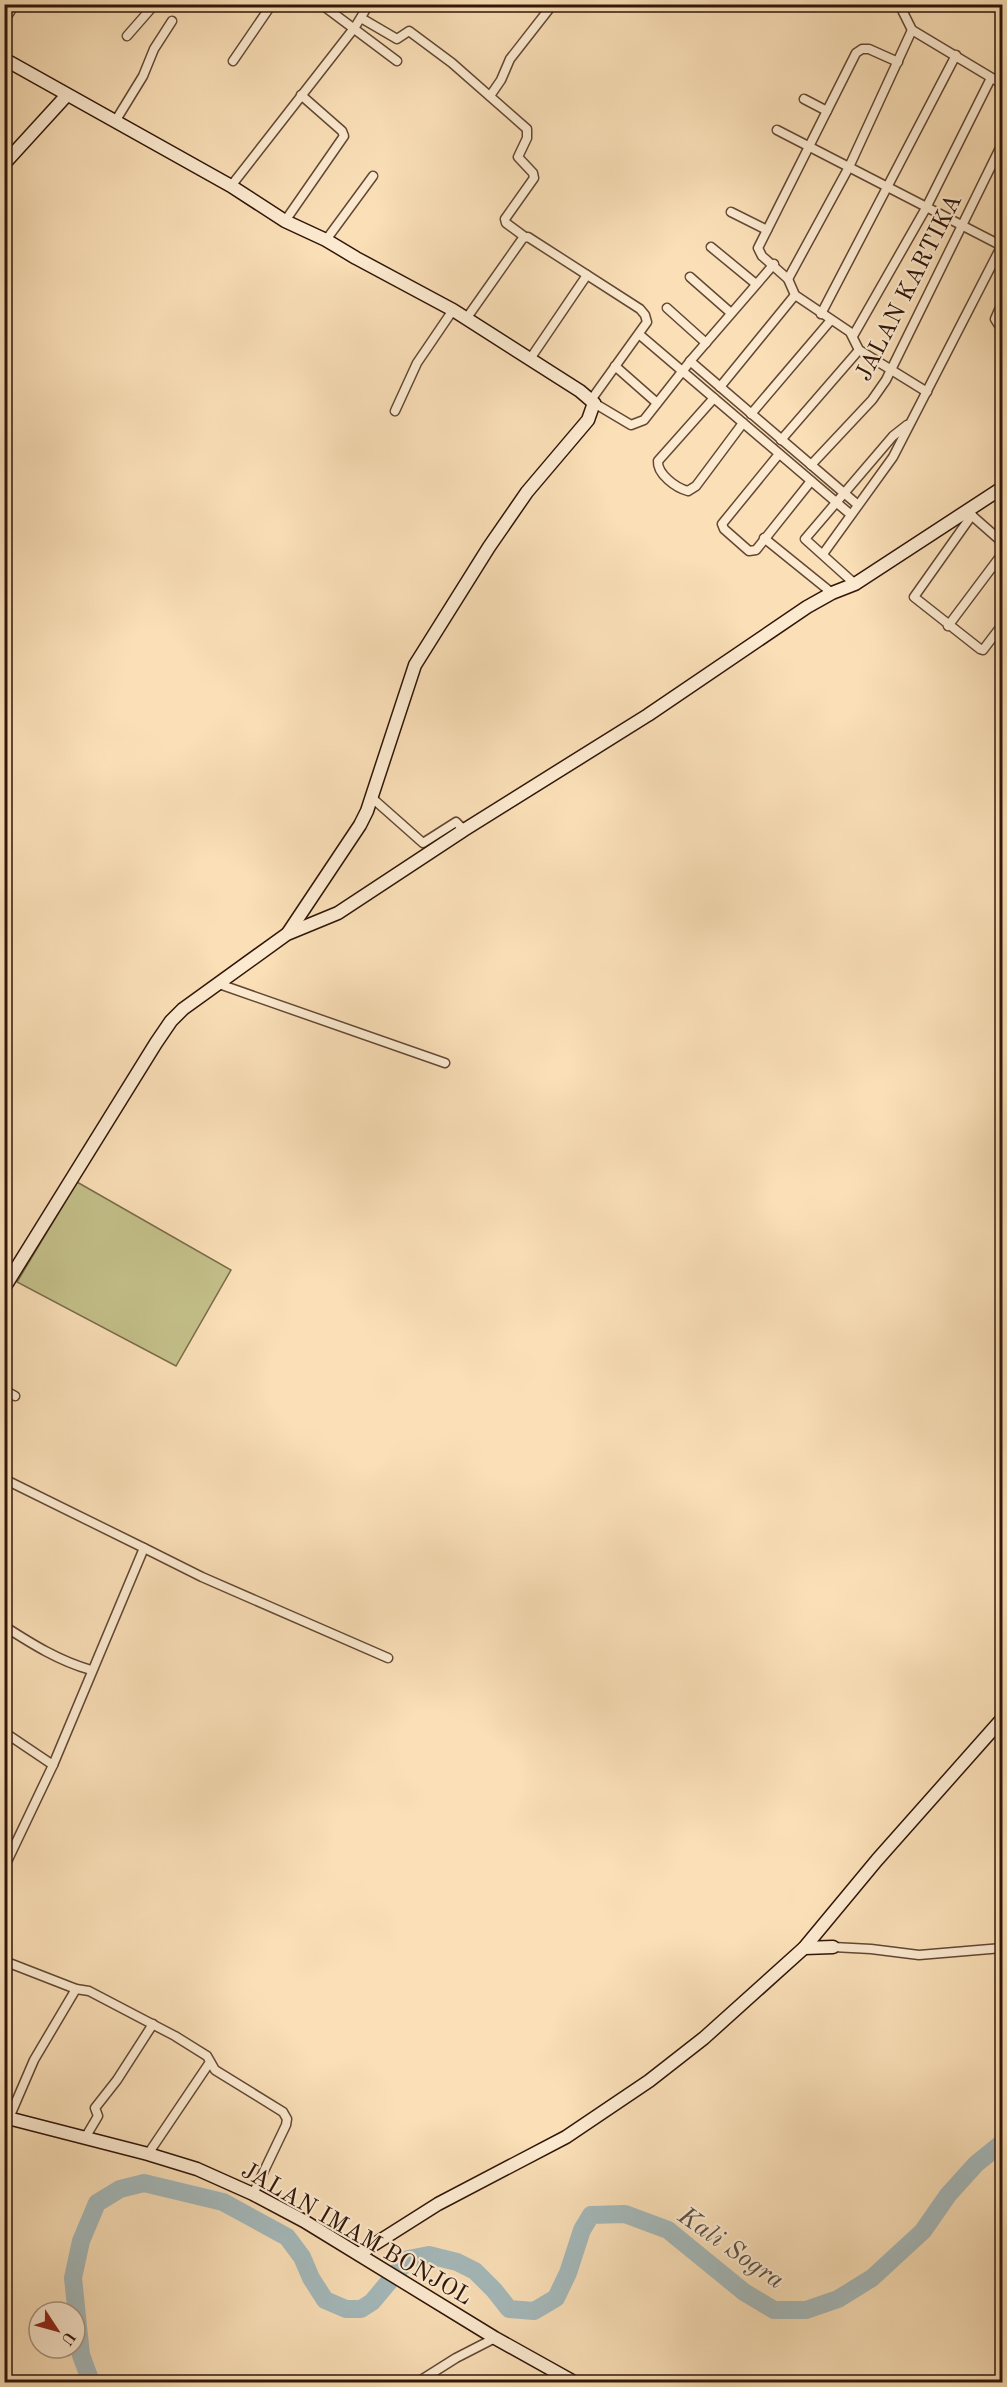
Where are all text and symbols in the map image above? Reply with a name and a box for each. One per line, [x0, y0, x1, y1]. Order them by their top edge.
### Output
street label: JALAN KARTIKA [852, 191, 967, 385]
street label: JALAN IMAM BONJOL [237, 2159, 475, 2311]
water label: Kali Sogra [672, 2202, 789, 2295]
north arrow [27, 2300, 87, 2360]
text: U [57, 2328, 78, 2348]

